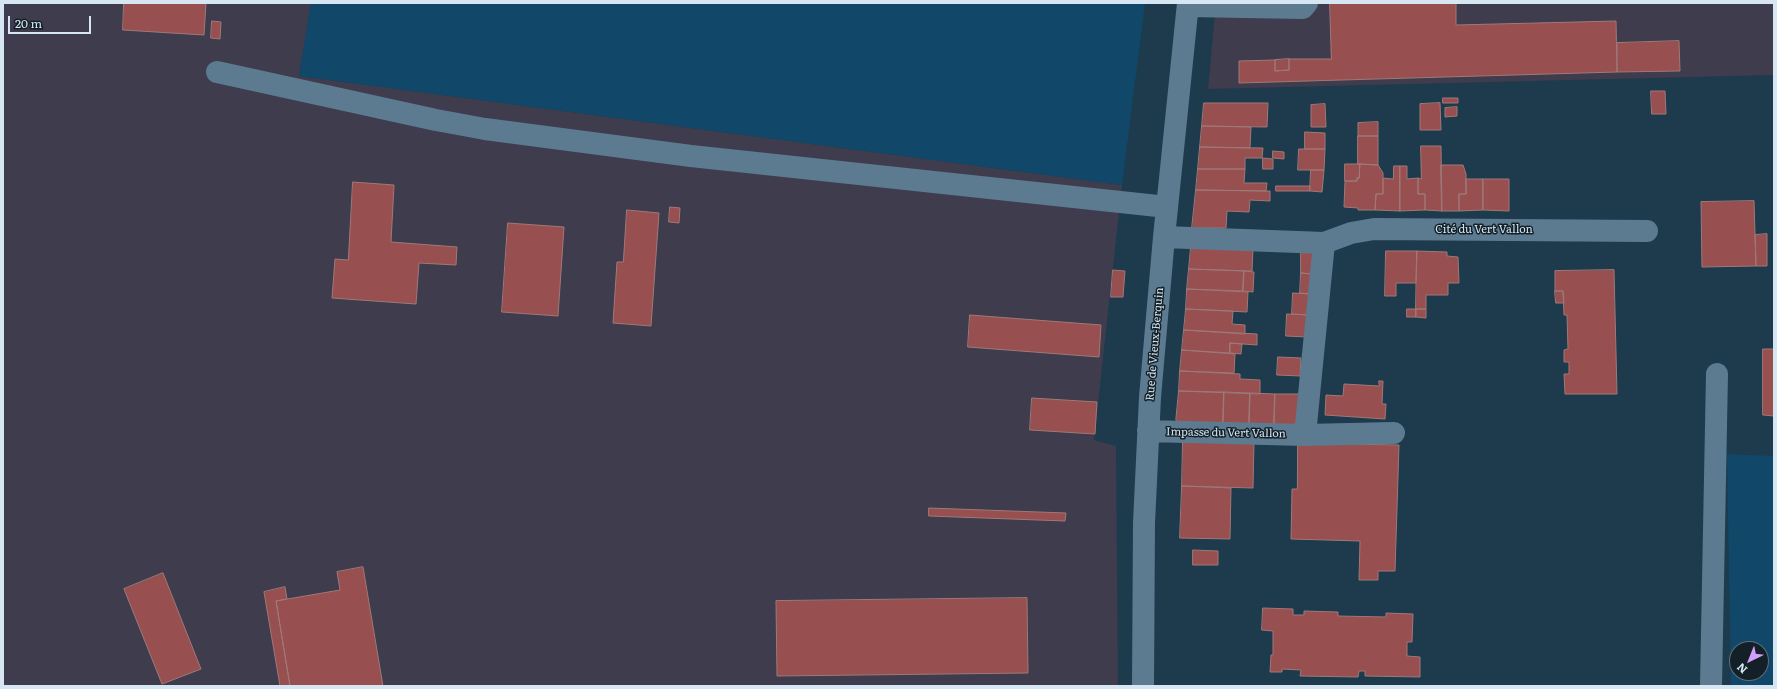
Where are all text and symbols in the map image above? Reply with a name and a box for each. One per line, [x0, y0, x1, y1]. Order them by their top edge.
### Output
scale bar [10, 8, 93, 34]
text: 20 m [15, 14, 42, 32]
street label: Cité du Vert Vallon [1435, 223, 1533, 237]
street label: Rue de Vieux-Berquin [1143, 287, 1167, 401]
street label: Impasse du Vert Vallon [1166, 425, 1286, 441]
north arrow [1729, 641, 1769, 681]
text: N [1733, 660, 1750, 678]

